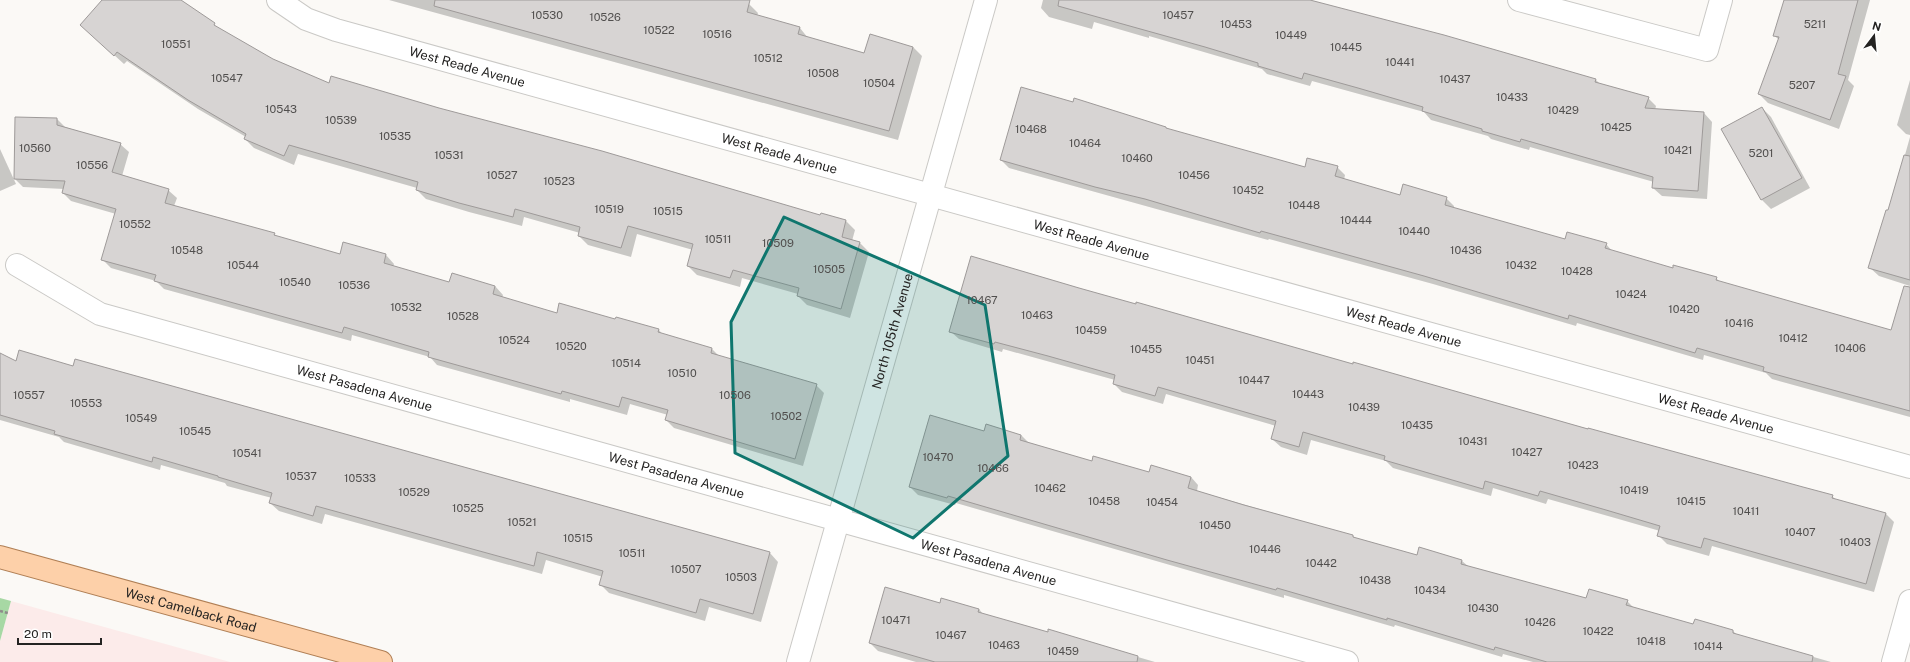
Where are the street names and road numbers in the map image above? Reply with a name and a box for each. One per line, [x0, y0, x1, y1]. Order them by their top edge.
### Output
street label: West Reade Avenue [408, 43, 527, 90]
street label: West Reade Avenue [720, 130, 839, 176]
street label: West Reade Avenue [1032, 217, 1151, 263]
street label: North 105th Avenue [868, 271, 916, 391]
street label: West Reade Avenue [1344, 303, 1464, 350]
street label: West Pasadena Avenue [295, 362, 434, 414]
street label: West Reade Avenue [1656, 390, 1776, 436]
street label: West Pasadena Avenue [607, 449, 746, 501]
street label: West Pasadena Avenue [919, 536, 1058, 588]
street label: West Camelback Road [124, 584, 258, 635]

